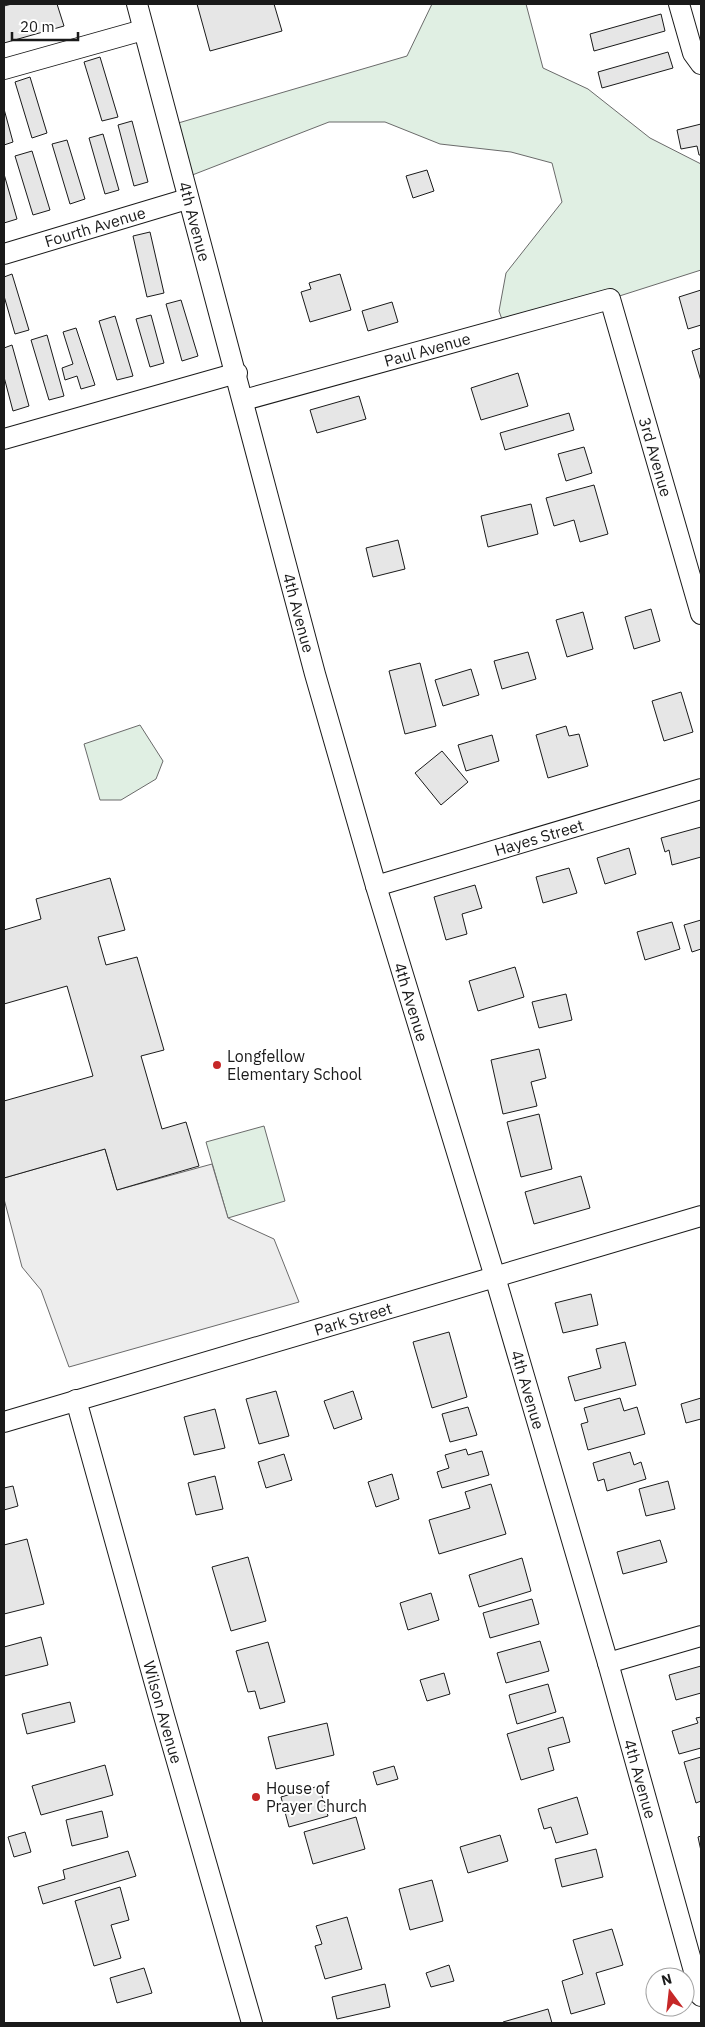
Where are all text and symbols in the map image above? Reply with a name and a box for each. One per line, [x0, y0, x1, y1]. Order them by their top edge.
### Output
scale bar [12, 10, 79, 42]
text: 20 m [20, 17, 55, 36]
street label: 4th Avenue [175, 179, 215, 264]
street label: Fourth Avenue [42, 202, 148, 251]
street label: Paul Avenue [382, 328, 473, 371]
street label: 3rd Avenue [635, 415, 677, 499]
street label: 4th Avenue [279, 571, 319, 655]
street label: Hayes Street [492, 815, 586, 860]
street label: 4th Avenue [390, 960, 433, 1044]
place label: Longfellow Elementary School [227, 1046, 362, 1084]
marker: Longfellow Elementary School [211, 1059, 223, 1071]
street label: Park Street [312, 1298, 394, 1340]
street label: 4th Avenue [507, 1348, 549, 1432]
street label: Wilson Avenue [139, 1659, 187, 1766]
street label: 4th Avenue [620, 1737, 661, 1821]
place label: House of Prayer Church [266, 1778, 367, 1816]
marker: House of Prayer Church [250, 1791, 262, 1803]
north arrow [645, 1967, 695, 2017]
text: N [659, 1969, 674, 1989]

